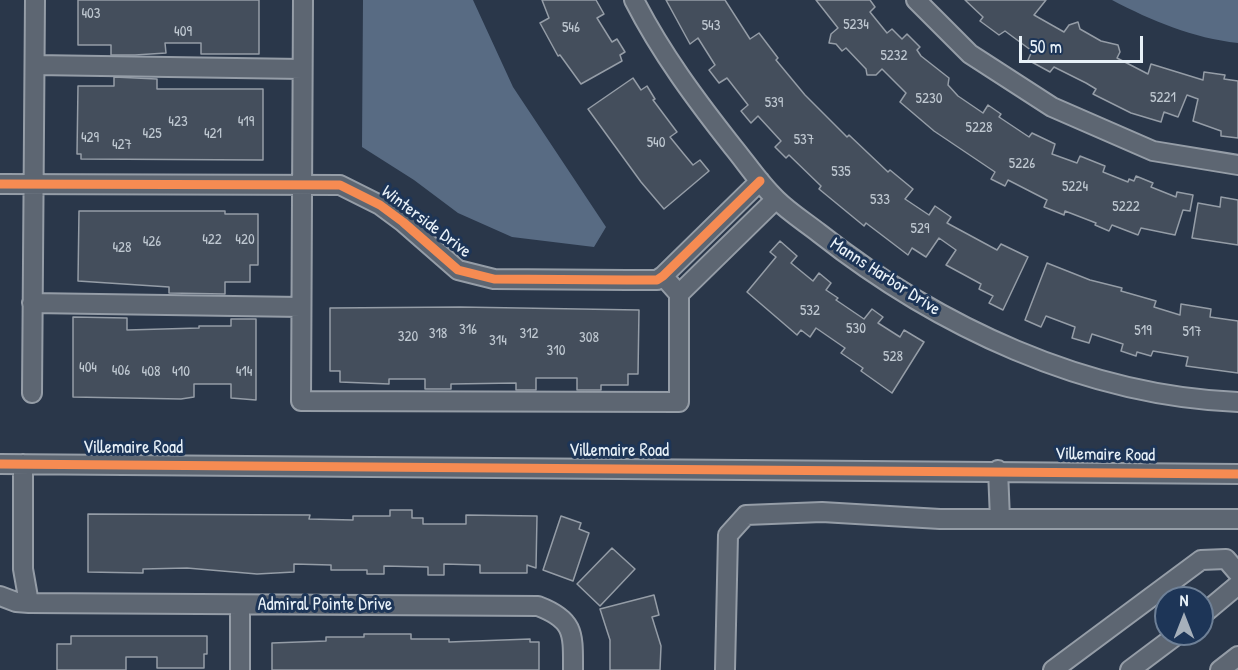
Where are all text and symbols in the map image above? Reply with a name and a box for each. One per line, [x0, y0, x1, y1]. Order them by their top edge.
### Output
house number: 403 [81, 5, 101, 23]
house number: 5234 [843, 16, 869, 34]
house number: 543 [702, 17, 720, 35]
house number: 546 [562, 19, 580, 37]
house number: 409 [174, 23, 192, 41]
scale bar [1022, 24, 1146, 62]
text: 50 m [1030, 34, 1062, 59]
house number: 5232 [880, 47, 908, 65]
house number: 5221 [1150, 89, 1176, 107]
house number: 5230 [916, 90, 942, 108]
house number: 539 [765, 94, 783, 112]
house number: 423 [168, 113, 188, 131]
house number: 419 [238, 113, 254, 131]
house number: 5228 [966, 119, 992, 137]
house number: 425 [143, 125, 161, 143]
house number: 421 [204, 125, 222, 143]
house number: 429 [81, 129, 99, 147]
house number: 537 [794, 131, 814, 149]
house number: 540 [647, 134, 665, 152]
house number: 427 [112, 136, 132, 154]
house number: 5226 [1009, 155, 1035, 173]
house number: 535 [831, 163, 851, 181]
house number: 5224 [1062, 178, 1088, 196]
street label: Winterside Drive [377, 181, 475, 263]
house number: 533 [870, 191, 890, 209]
house number: 5222 [1112, 198, 1140, 216]
house number: 529 [911, 220, 929, 238]
house number: 422 [202, 231, 222, 249]
house number: 420 [235, 231, 255, 249]
house number: 426 [143, 233, 161, 251]
street label: Manns Harbor Drive [826, 233, 944, 321]
house number: 428 [112, 239, 132, 257]
house number: 532 [800, 302, 820, 320]
house number: 530 [846, 320, 866, 338]
house number: 316 [459, 321, 477, 339]
house number: 519 [1134, 322, 1152, 340]
house number: 517 [1182, 323, 1202, 341]
house number: 318 [429, 325, 447, 343]
house number: 312 [519, 325, 539, 343]
house number: 320 [398, 328, 418, 346]
house number: 308 [579, 329, 599, 347]
house number: 314 [489, 332, 507, 350]
house number: 310 [547, 342, 565, 360]
house number: 528 [883, 348, 903, 366]
house number: 404 [79, 359, 97, 377]
house number: 406 [112, 362, 130, 380]
house number: 408 [142, 363, 160, 381]
house number: 410 [172, 363, 190, 381]
house number: 414 [236, 363, 252, 381]
street label: Villemaire Road [83, 437, 183, 459]
street label: Villemaire Road [569, 440, 669, 462]
street label: Villemaire Road [1055, 443, 1155, 467]
north arrow [1154, 586, 1214, 646]
text: N [1180, 589, 1188, 611]
street label: Admiral Pointe Drive [258, 594, 392, 616]

